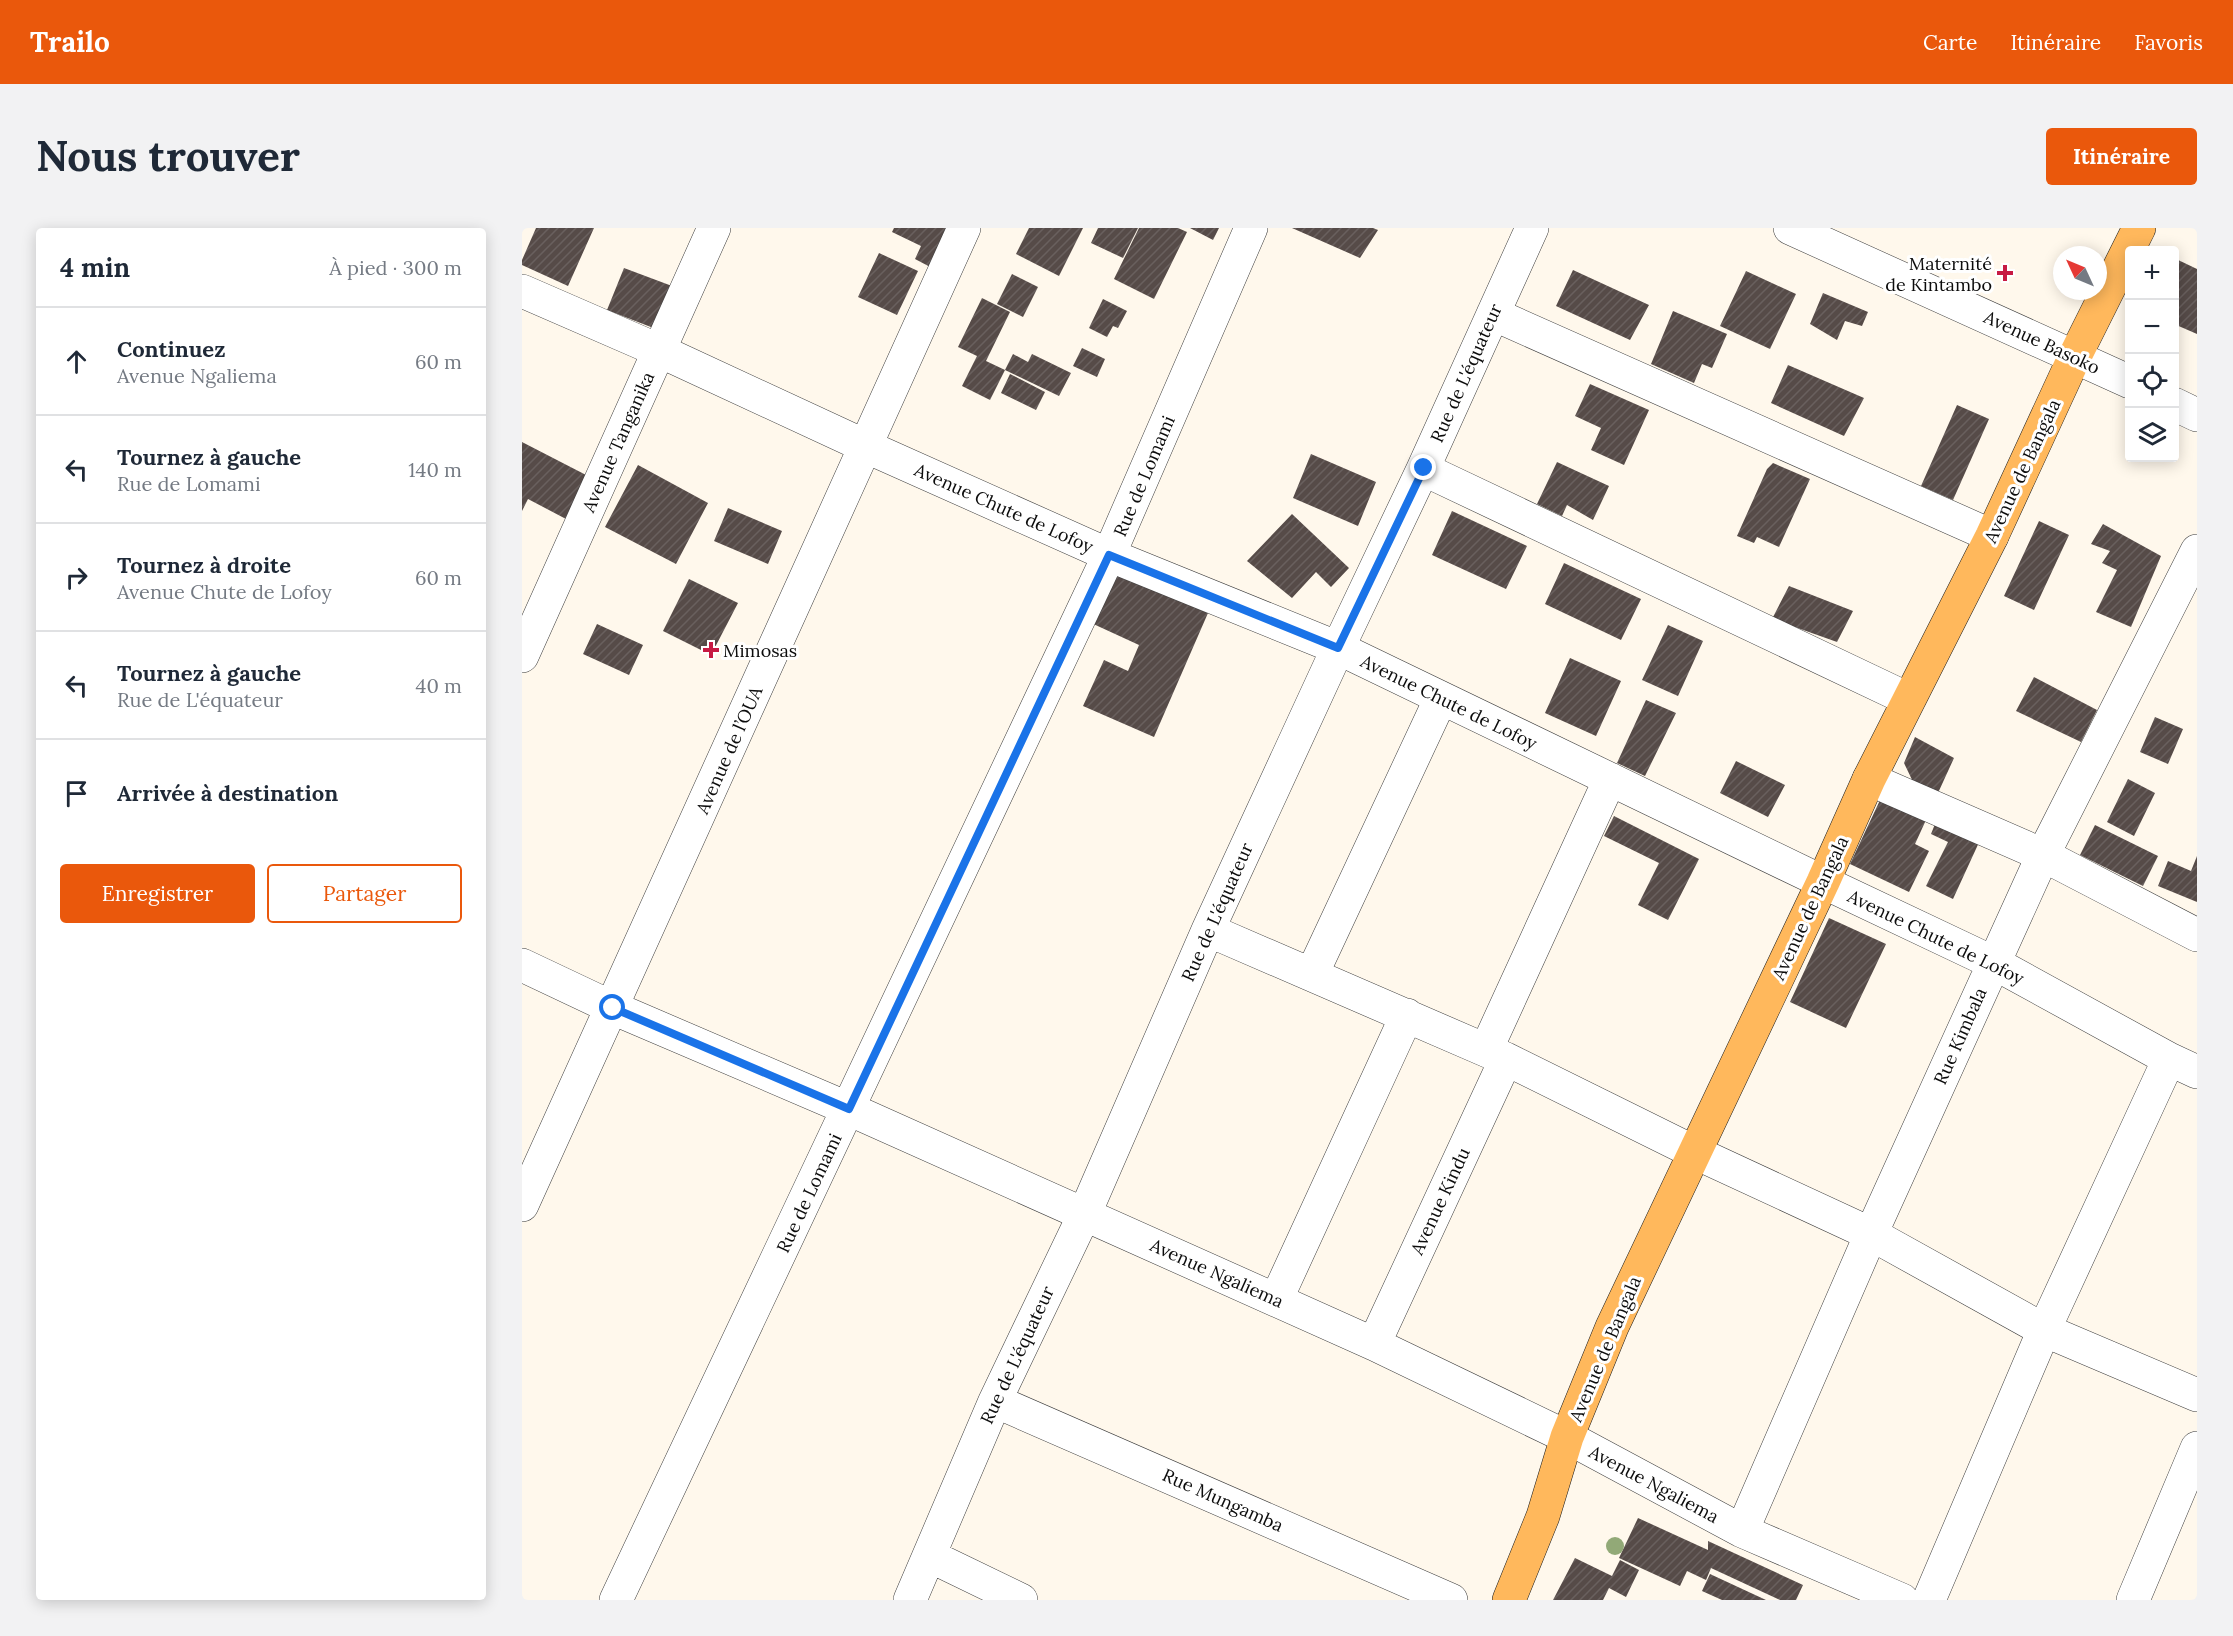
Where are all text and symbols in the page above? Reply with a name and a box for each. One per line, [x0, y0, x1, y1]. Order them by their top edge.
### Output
text: Trailo [30, 24, 110, 60]
text: Carte [1923, 29, 1977, 56]
text: Itinéraire [2010, 29, 2101, 56]
text: Favoris [2134, 29, 2203, 56]
button: Itinéraire [2046, 128, 2197, 185]
text: Nous trouver [36, 129, 300, 183]
north arrow [2053, 246, 2107, 300]
map controls [2125, 246, 2179, 462]
button: + [2125, 246, 2179, 300]
text: 4 min [60, 251, 130, 284]
place label: Maternité de Kintambo [1885, 252, 1992, 296]
text: À pied · 300 m [329, 255, 462, 280]
marker: Maternité de Kintambo [1996, 264, 2014, 282]
street label: Rue de L'équateur [1425, 300, 1507, 446]
button: − [2125, 300, 2179, 354]
street label: Avenue Basoko [1979, 305, 2104, 379]
text: Continuez [117, 335, 225, 363]
icon: ahead [60, 345, 93, 378]
text: 60 m [415, 349, 462, 374]
button: locate [2125, 354, 2179, 408]
text: Avenue Ngaliema [117, 363, 277, 388]
street label: Avenue Tanganika [576, 368, 659, 517]
street label: Avenue de Bangala [1978, 395, 2065, 547]
button: layers [2125, 408, 2179, 462]
street label: Rue de Lomami [1108, 412, 1180, 540]
text: Tournez à gauche [117, 443, 301, 471]
icon: left [60, 453, 93, 486]
route end [1410, 454, 1436, 480]
text: 140 m [408, 457, 462, 482]
street label: Avenue Chute de Lofoy [910, 458, 1097, 558]
text: Rue de Lomami [117, 471, 261, 496]
text: Tournez à droite [117, 551, 291, 579]
icon: right [60, 561, 93, 594]
text: 60 m [415, 565, 462, 590]
text: Avenue Chute de Lofoy [117, 579, 332, 604]
place label: Mimosas [723, 639, 797, 662]
marker: Mimosas [704, 643, 718, 657]
street label: Avenue Chute de Lofoy [1356, 649, 1541, 755]
text: Tournez à gauche [117, 659, 301, 687]
icon: left [60, 669, 93, 702]
text: 40 m [416, 673, 462, 698]
street label: Avenue de l’OUA [690, 682, 768, 818]
text: Rue de L'équateur [117, 687, 283, 712]
icon: arrive [60, 777, 93, 810]
text: Arrivée à destination [117, 779, 338, 807]
street label: Avenue de Bangala [1766, 832, 1853, 984]
street label: Rue de L'équateur [1176, 839, 1258, 985]
button: Enregistrer [60, 864, 255, 923]
button: Partager [267, 864, 462, 923]
street label: Avenue Chute de Lofoy [1843, 884, 2028, 990]
street label: Rue Kimbala [1928, 984, 1992, 1088]
route start [599, 994, 625, 1020]
street label: Rue de Lomami [771, 1130, 847, 1256]
street label: Avenue Kindu [1405, 1144, 1475, 1259]
street label: Avenue Ngaliema [1146, 1233, 1287, 1313]
street label: Avenue de Bangala [1564, 1273, 1646, 1426]
street label: Rue de L'équateur [975, 1282, 1059, 1428]
street label: Avenue Ngaliema [1584, 1440, 1723, 1528]
street label: Rue Mungamba [1159, 1463, 1287, 1537]

